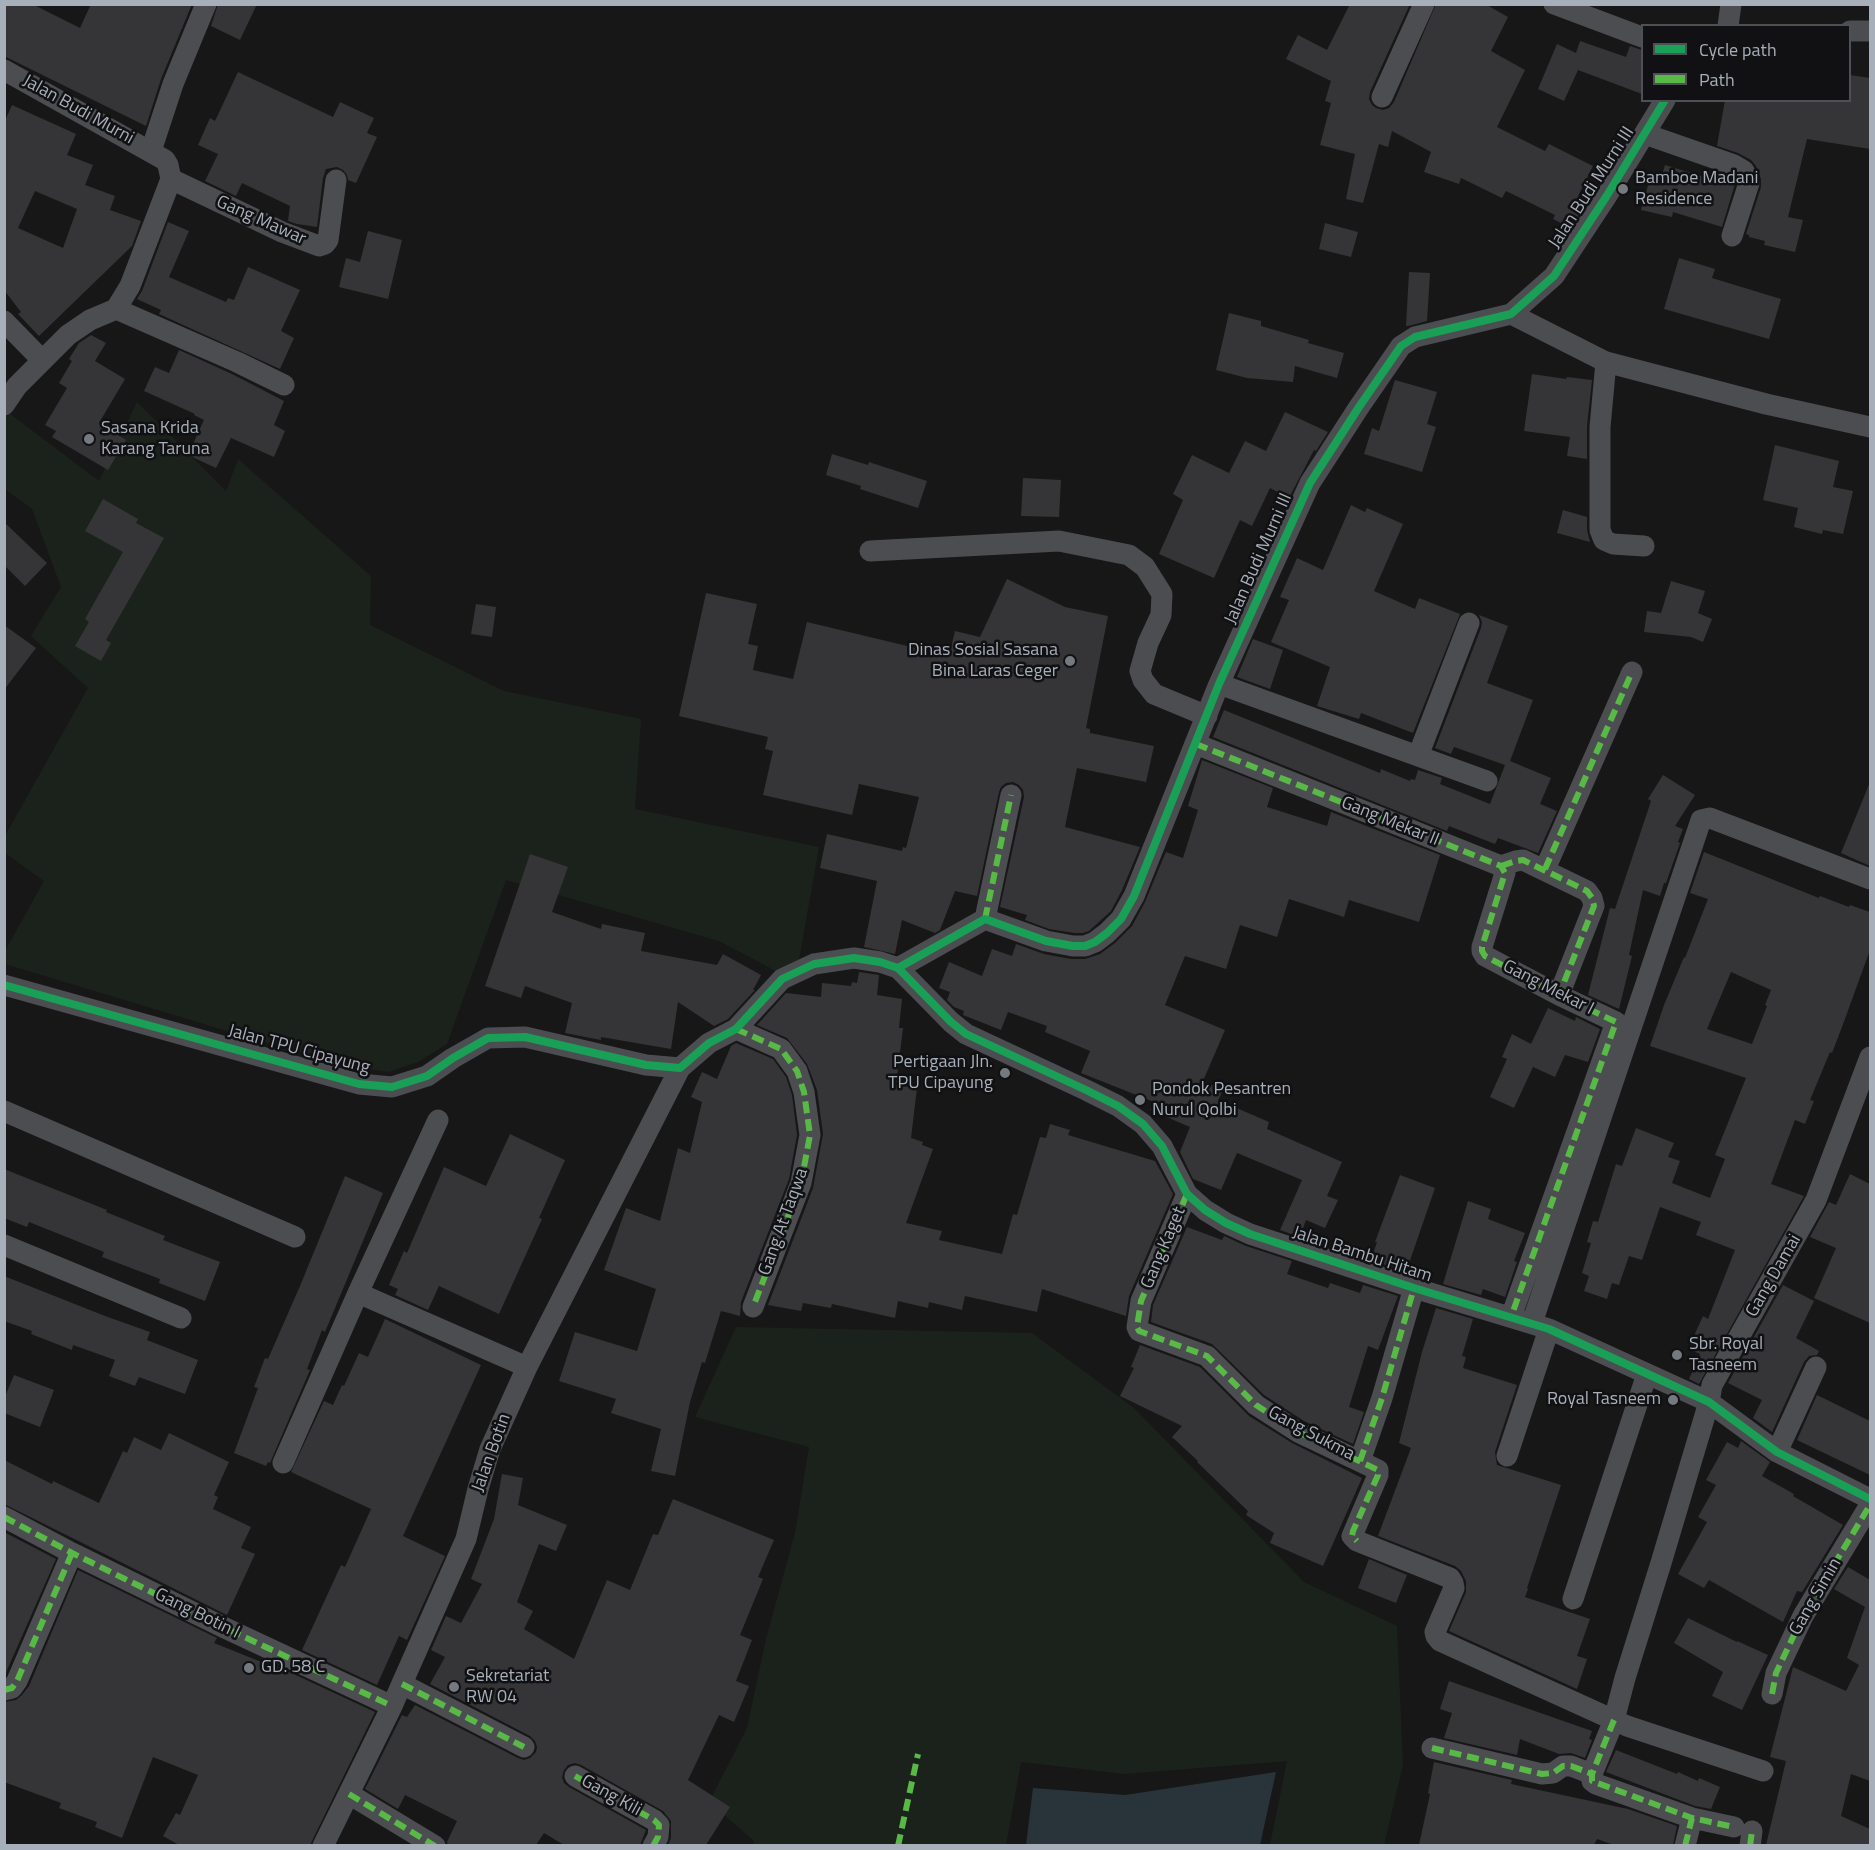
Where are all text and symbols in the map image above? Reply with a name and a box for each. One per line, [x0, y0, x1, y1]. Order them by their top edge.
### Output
legend [1641, 24, 1851, 102]
text: Cycle path [1699, 36, 1777, 63]
text: Path [1699, 66, 1735, 93]
street label: Jalan Budi Murni [19, 71, 137, 149]
street label: Jalan Budi Murni III [1545, 123, 1639, 253]
place label: Bamboe Madani Residence [1635, 168, 1758, 210]
marker: Bamboe Madani Residence [1616, 182, 1630, 196]
street label: Gang Mawar [213, 192, 309, 250]
place label: Sasana Krida Karang Taruna [101, 418, 210, 460]
marker: Sasana Krida Karang Taruna [82, 432, 96, 446]
street label: Jalan Budi Murni III [1220, 490, 1298, 628]
place label: Dinas Sosial Sasana Bina Laras Ceger [908, 640, 1058, 682]
marker: Dinas Sosial Sasana Bina Laras Ceger [1063, 654, 1077, 668]
street label: Gang Mekar II [1338, 793, 1442, 851]
street label: Gang Mekar I [1499, 956, 1597, 1020]
street label: Jalan TPU Cipayung [226, 1021, 372, 1079]
place label: Pertigaan Jln. TPU Cipayung [888, 1052, 993, 1094]
marker: Pertigaan Jln. TPU Cipayung [998, 1066, 1012, 1080]
place label: Pondok Pesantren Nurul Qolbi [1152, 1079, 1291, 1122]
marker: Pondok Pesantren Nurul Qolbi [1133, 1093, 1147, 1107]
street label: Gang At Taqwa [755, 1165, 813, 1279]
street label: Gang Kaget [1137, 1204, 1191, 1292]
street label: Jalan Bambu Hitam [1289, 1222, 1435, 1288]
street label: Gang Damai [1742, 1231, 1806, 1321]
place label: Sbr. Royal Tasneem [1689, 1334, 1763, 1376]
marker: Sbr. Royal Tasneem [1670, 1348, 1684, 1362]
place label: Royal Tasneem [1547, 1389, 1661, 1411]
marker: Royal Tasneem [1666, 1393, 1680, 1407]
street label: Gang Sukma [1264, 1402, 1358, 1466]
street label: Jalan Botin [468, 1411, 516, 1495]
street label: Gang Simin [1785, 1555, 1847, 1639]
street label: Gang Botin I [151, 1584, 243, 1644]
place label: GD. 58 C [261, 1657, 325, 1679]
marker: GD. 58 C [242, 1661, 256, 1675]
place label: Sekretariat RW 04 [466, 1666, 549, 1708]
marker: Sekretariat RW 04 [447, 1680, 461, 1694]
street label: Gang Kili [577, 1771, 645, 1821]

